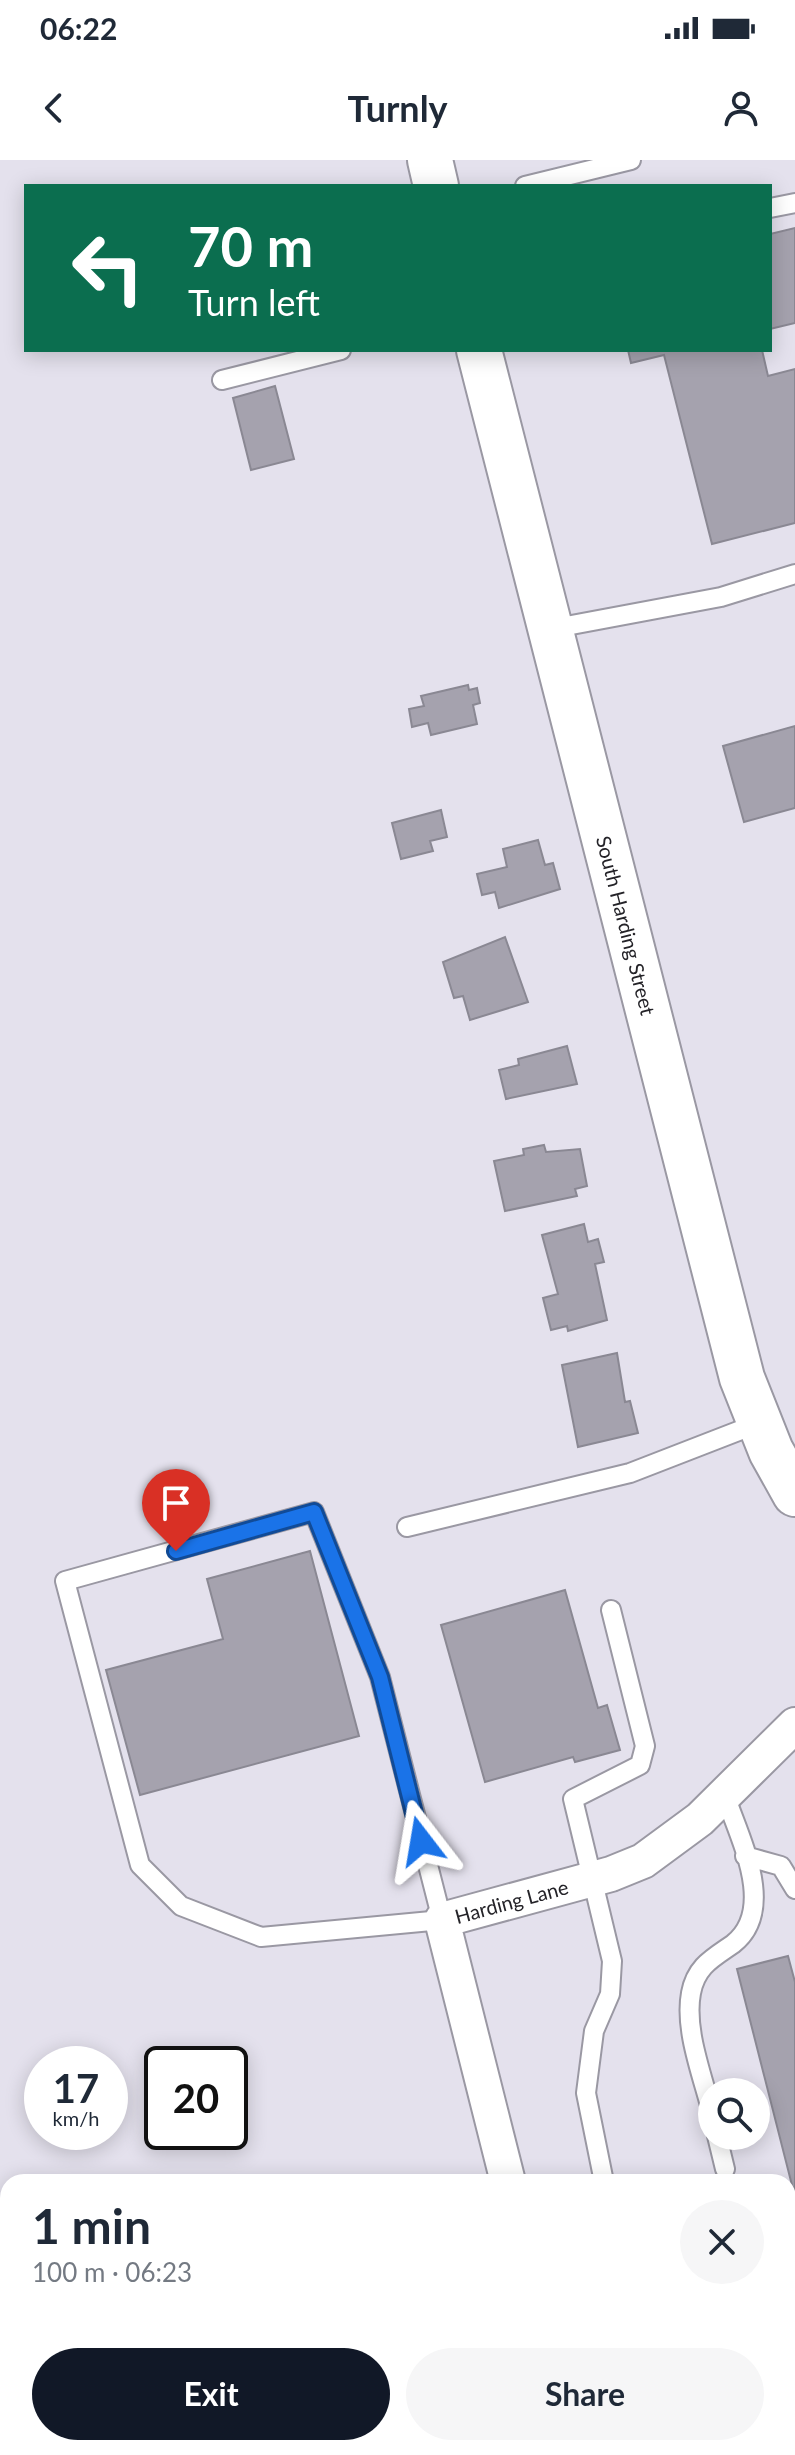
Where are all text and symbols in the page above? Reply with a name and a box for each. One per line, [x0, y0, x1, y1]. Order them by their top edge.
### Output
text: 06:22 [40, 10, 117, 46]
icon: back [32, 86, 76, 130]
text: Turnly [347, 86, 448, 130]
icon: person [719, 86, 763, 130]
text: 70 m [188, 212, 313, 279]
icon: left [56, 216, 160, 320]
text: Turn left [188, 280, 320, 324]
street label: South Harding Street [592, 833, 661, 1018]
pin [142, 1469, 210, 1551]
icon: arrive [154, 1481, 198, 1525]
position arrow [379, 1799, 463, 1883]
street label: Harding Lane [452, 1874, 571, 1928]
speed limit sign: 20 [144, 2046, 248, 2150]
text: 17 [53, 2064, 99, 2112]
map controls [698, 2078, 770, 2150]
button: search [698, 2078, 770, 2150]
text: km/h [53, 2106, 99, 2130]
text: 1 min [32, 2197, 151, 2254]
button: close [680, 2200, 764, 2284]
text: 100 m · 06:23 [32, 2256, 192, 2288]
button: Exit [32, 2348, 390, 2440]
button: Share [406, 2348, 764, 2440]

